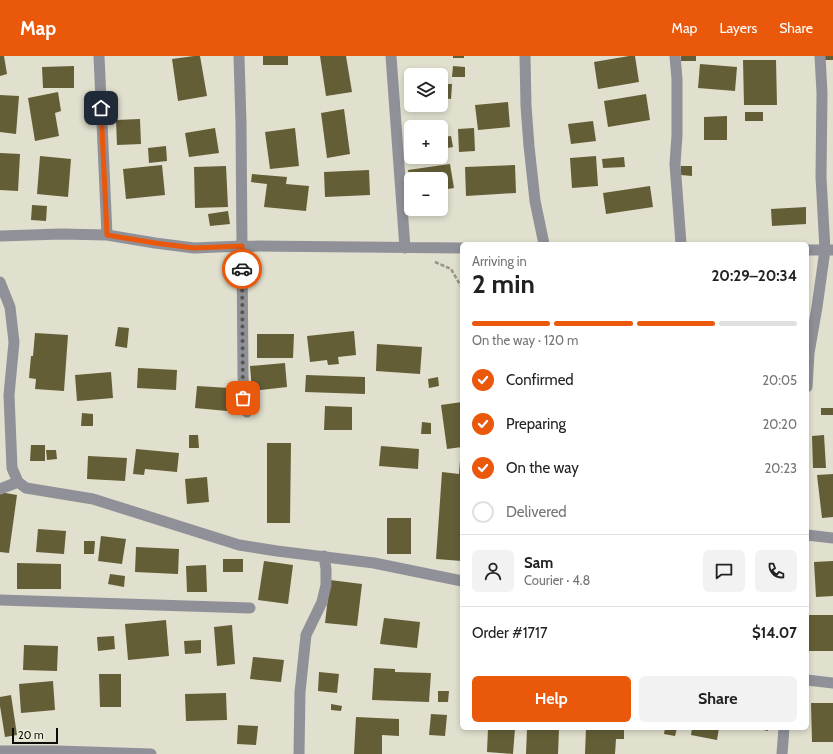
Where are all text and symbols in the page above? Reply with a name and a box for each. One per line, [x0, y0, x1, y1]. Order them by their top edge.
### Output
text: Map [20, 17, 56, 40]
text: Map [672, 19, 697, 37]
text: Layers [719, 19, 757, 37]
text: Share [779, 19, 813, 37]
map controls [404, 68, 448, 216]
button: layers [404, 68, 448, 112]
pin [84, 91, 118, 125]
icon: home [90, 97, 112, 119]
button: + [404, 120, 448, 164]
button: − [404, 172, 448, 216]
courier [222, 249, 262, 289]
text: Arriving in [472, 253, 527, 269]
icon: car [231, 258, 253, 280]
text: 20:29–20:34 [711, 267, 797, 285]
text: 2 min [472, 268, 535, 300]
text: On the way · 120 m [472, 332, 578, 348]
icon: check [472, 369, 494, 391]
text: Confirmed [506, 371, 574, 389]
text: 20:05 [762, 372, 797, 388]
pin [226, 381, 260, 415]
icon: bag [232, 387, 254, 409]
icon: check [472, 413, 494, 435]
text: Preparing [506, 415, 566, 433]
text: 20:20 [763, 416, 797, 432]
icon: check [472, 457, 494, 479]
text: On the way [506, 459, 579, 477]
text: 20:23 [765, 460, 797, 476]
text: Delivered [506, 503, 567, 521]
button: person [472, 550, 514, 592]
button: chat [703, 550, 745, 592]
button: phone [755, 550, 797, 592]
text: Sam [524, 554, 553, 572]
text: Courier · 4.8 [524, 572, 590, 588]
text: Order #1717 [472, 624, 548, 642]
text: $14.07 [752, 624, 797, 642]
button: Help [472, 676, 631, 722]
button: Share [639, 676, 797, 722]
scale bar [12, 726, 58, 745]
text: 20 m [18, 728, 44, 742]

